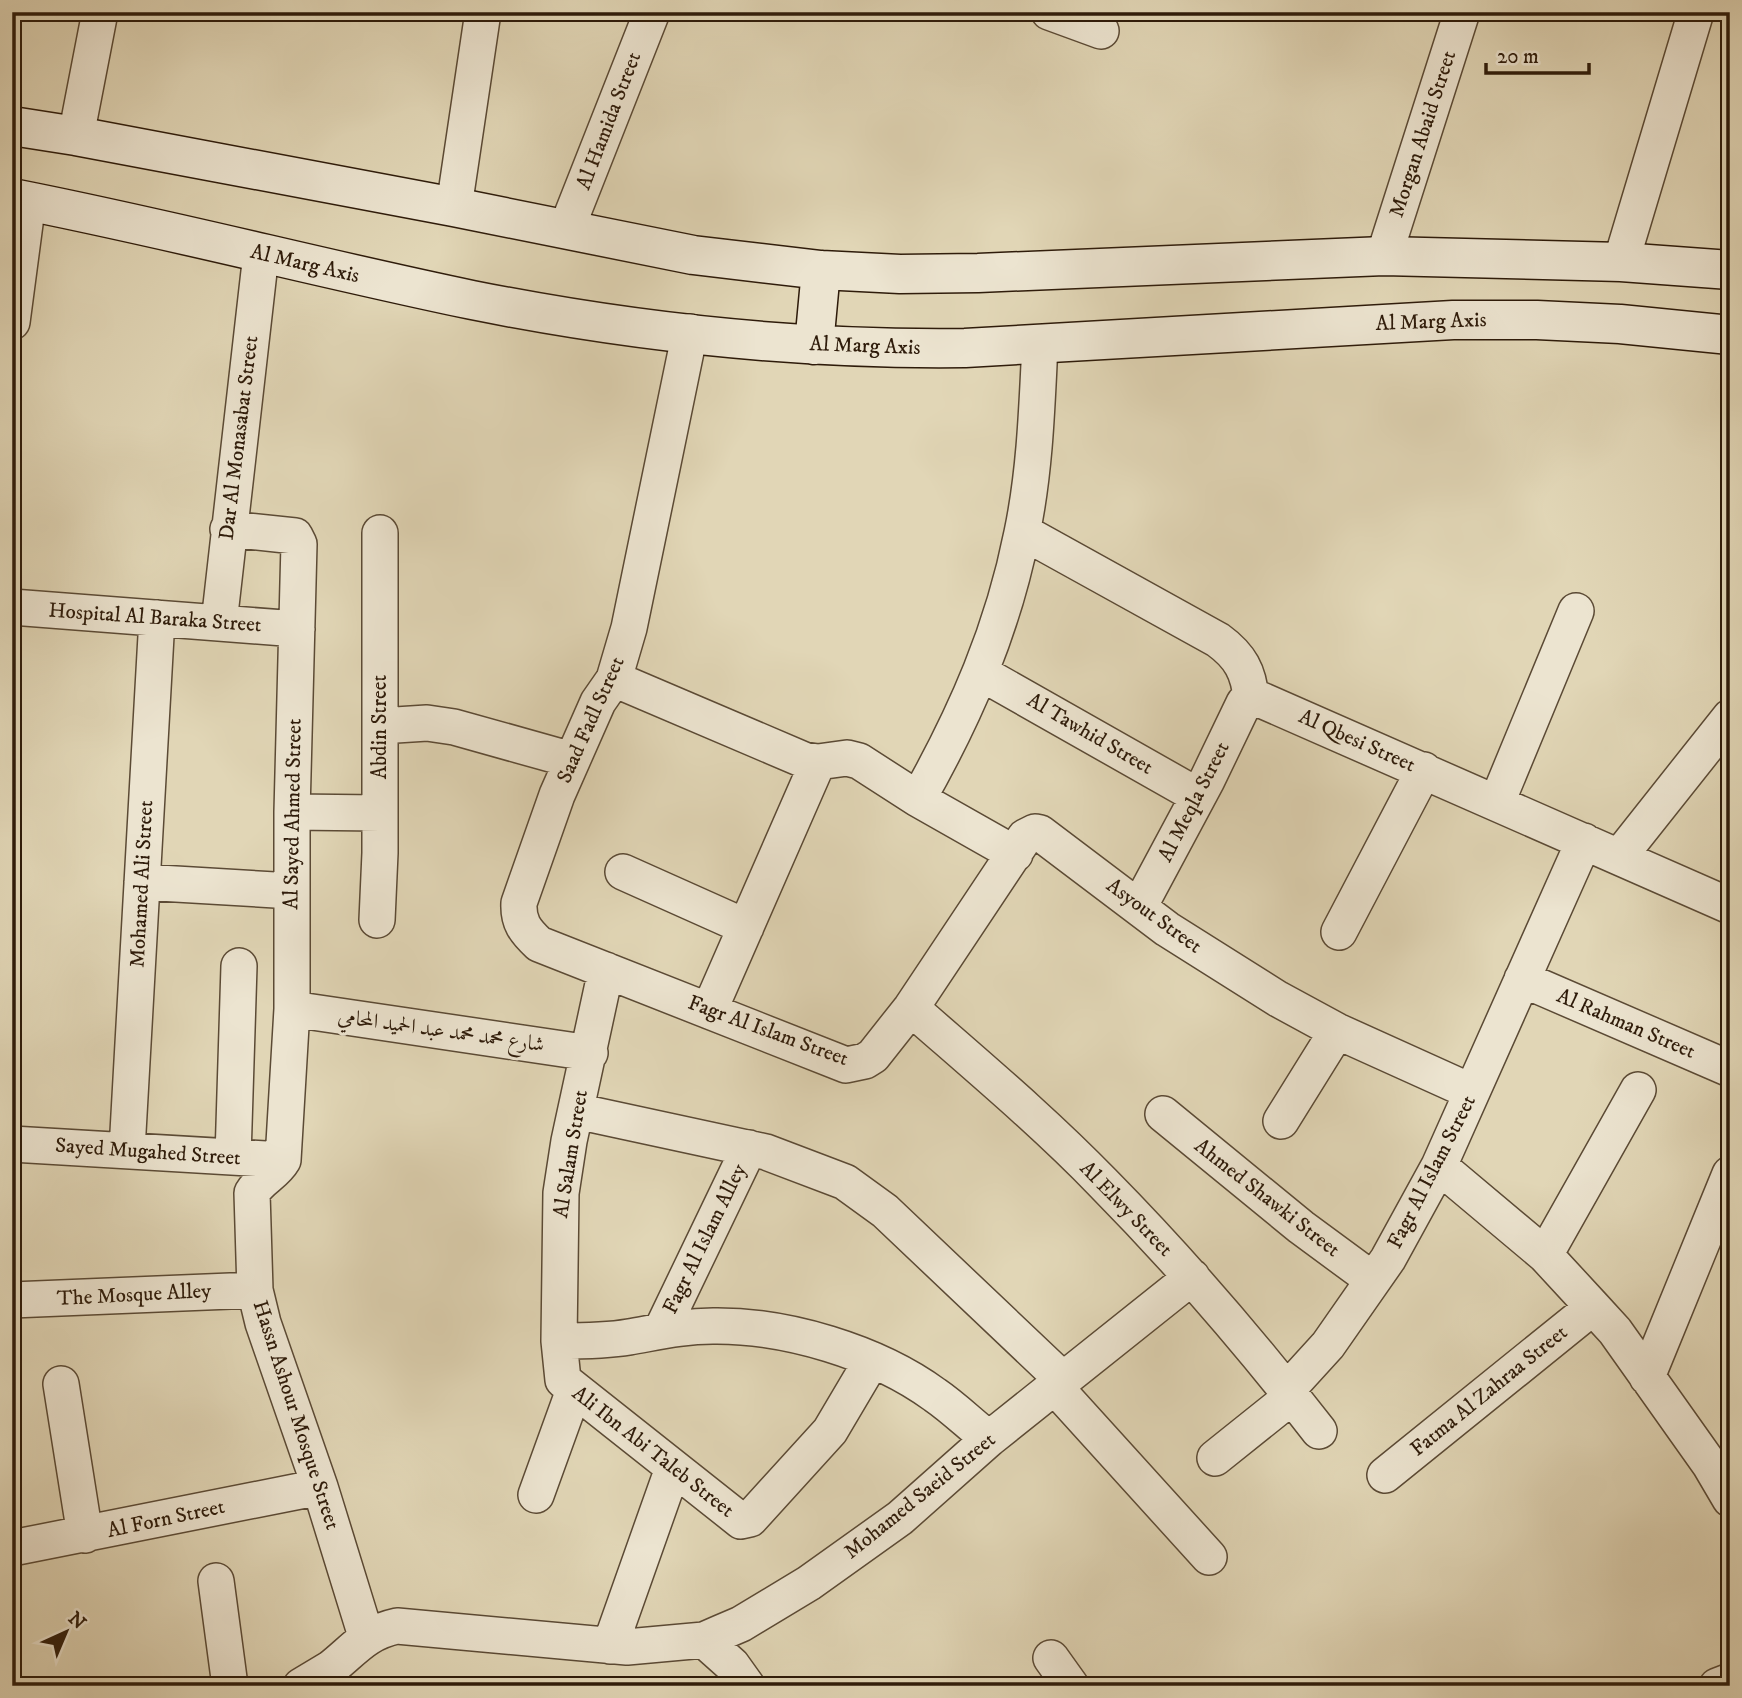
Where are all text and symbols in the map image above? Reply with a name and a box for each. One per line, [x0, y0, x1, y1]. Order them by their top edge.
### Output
scale bar [1486, 32, 1590, 76]
text: 20 m [1497, 44, 1539, 70]
street label: Morgan Abaid Street [1384, 47, 1462, 221]
street label: Al Hamida Street [571, 48, 647, 194]
street label: Al Marg Axis [248, 239, 362, 289]
street label: Al Marg Axis [1375, 307, 1487, 337]
street label: Al Marg Axis [809, 331, 921, 361]
street label: Dar Al Monasabat Street [214, 334, 264, 542]
street label: Hospital Al Baraka Street [48, 598, 263, 638]
street label: Saad Fadl Street [551, 652, 631, 787]
street label: Abdin Street [367, 675, 393, 779]
street label: Al Tawhid Street [1022, 687, 1158, 781]
street label: Al Qbesi Street [1295, 704, 1420, 778]
street label: Al Sayed Ahmed Street [278, 718, 308, 910]
street label: Al Meqla Street [1153, 737, 1236, 867]
street label: Mohamed Ali Street [125, 799, 159, 968]
street label: Asyout Street [1101, 873, 1207, 959]
street label: Al Rahman Street [1553, 983, 1699, 1065]
street label: Fagr Al Islam Street [684, 990, 852, 1072]
street label: شارع محمد محمد عبد الحميد المحامي [335, 1004, 546, 1062]
street label: Al Salam Street [548, 1088, 594, 1220]
street label: Fagr Al Islam Street [1382, 1091, 1482, 1253]
street label: Sayed Mugahed Street [54, 1133, 242, 1171]
street label: Ahmed Shawki Street [1189, 1133, 1345, 1263]
street label: Al Elwy Street [1074, 1156, 1178, 1262]
street label: Fagr Al Islam Alley [657, 1159, 753, 1318]
street label: The Mosque Alley [56, 1278, 213, 1312]
street label: Hassn Ashour Mosque Street [247, 1297, 345, 1533]
street label: Fatma Al Zahraa Street [1405, 1320, 1573, 1462]
street label: Ali Ibn Abi Taleb Street [567, 1381, 739, 1524]
street label: Mohamed Saeid Street [839, 1427, 1001, 1565]
street label: Al Forn Street [105, 1494, 227, 1544]
north arrow [32, 1596, 102, 1666]
text: N [63, 1607, 91, 1635]

